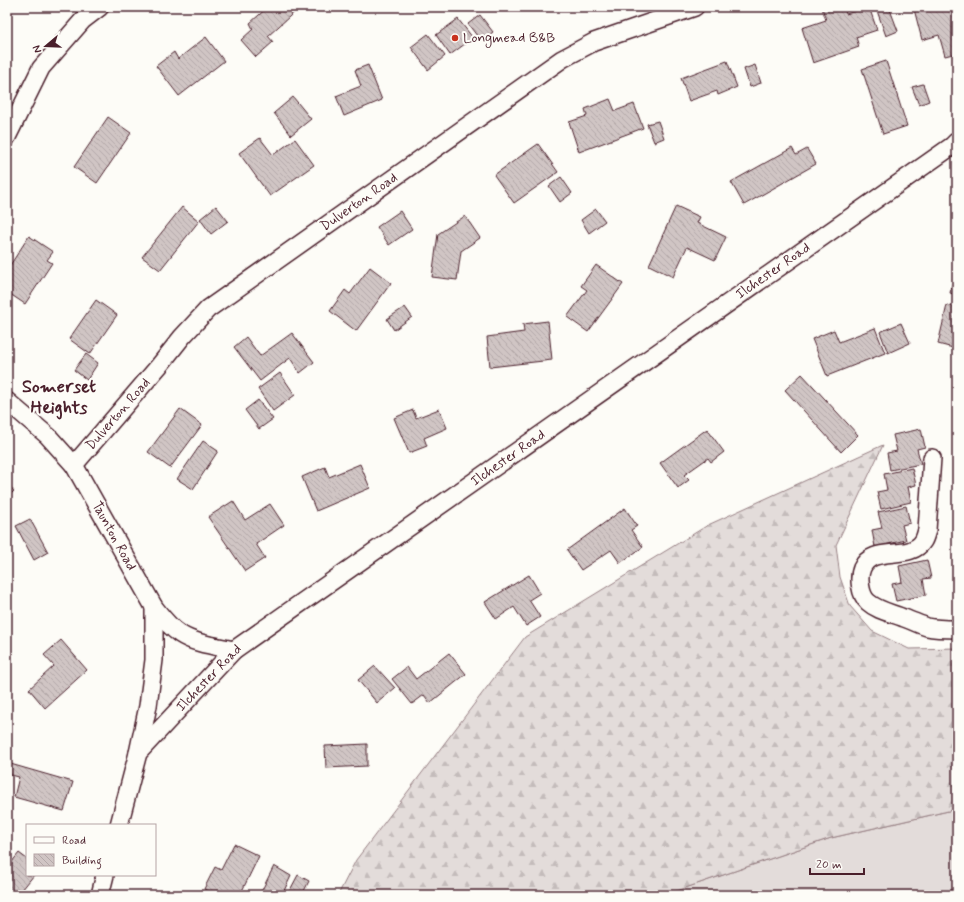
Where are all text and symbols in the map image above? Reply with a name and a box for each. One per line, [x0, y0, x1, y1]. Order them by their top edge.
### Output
north arrow [26, 26, 66, 66]
place label: Longmead B&B [463, 29, 555, 48]
marker: Longmead B&B [450, 33, 460, 43]
text: N [30, 43, 45, 55]
street label: Dulverton Road [317, 169, 401, 235]
street label: Ilchester Road [732, 239, 814, 303]
street label: Dulverton Road [82, 374, 154, 454]
district label: Somerset Heights [22, 375, 96, 420]
street label: Ilchester Road [467, 426, 549, 490]
street label: Taunton Road [88, 498, 140, 574]
street label: Ilchester Road [172, 640, 246, 716]
legend [26, 824, 156, 876]
text: Road [62, 833, 86, 849]
scale bar [810, 850, 864, 876]
text: Building [62, 853, 102, 870]
text: 20 m [816, 857, 842, 873]

